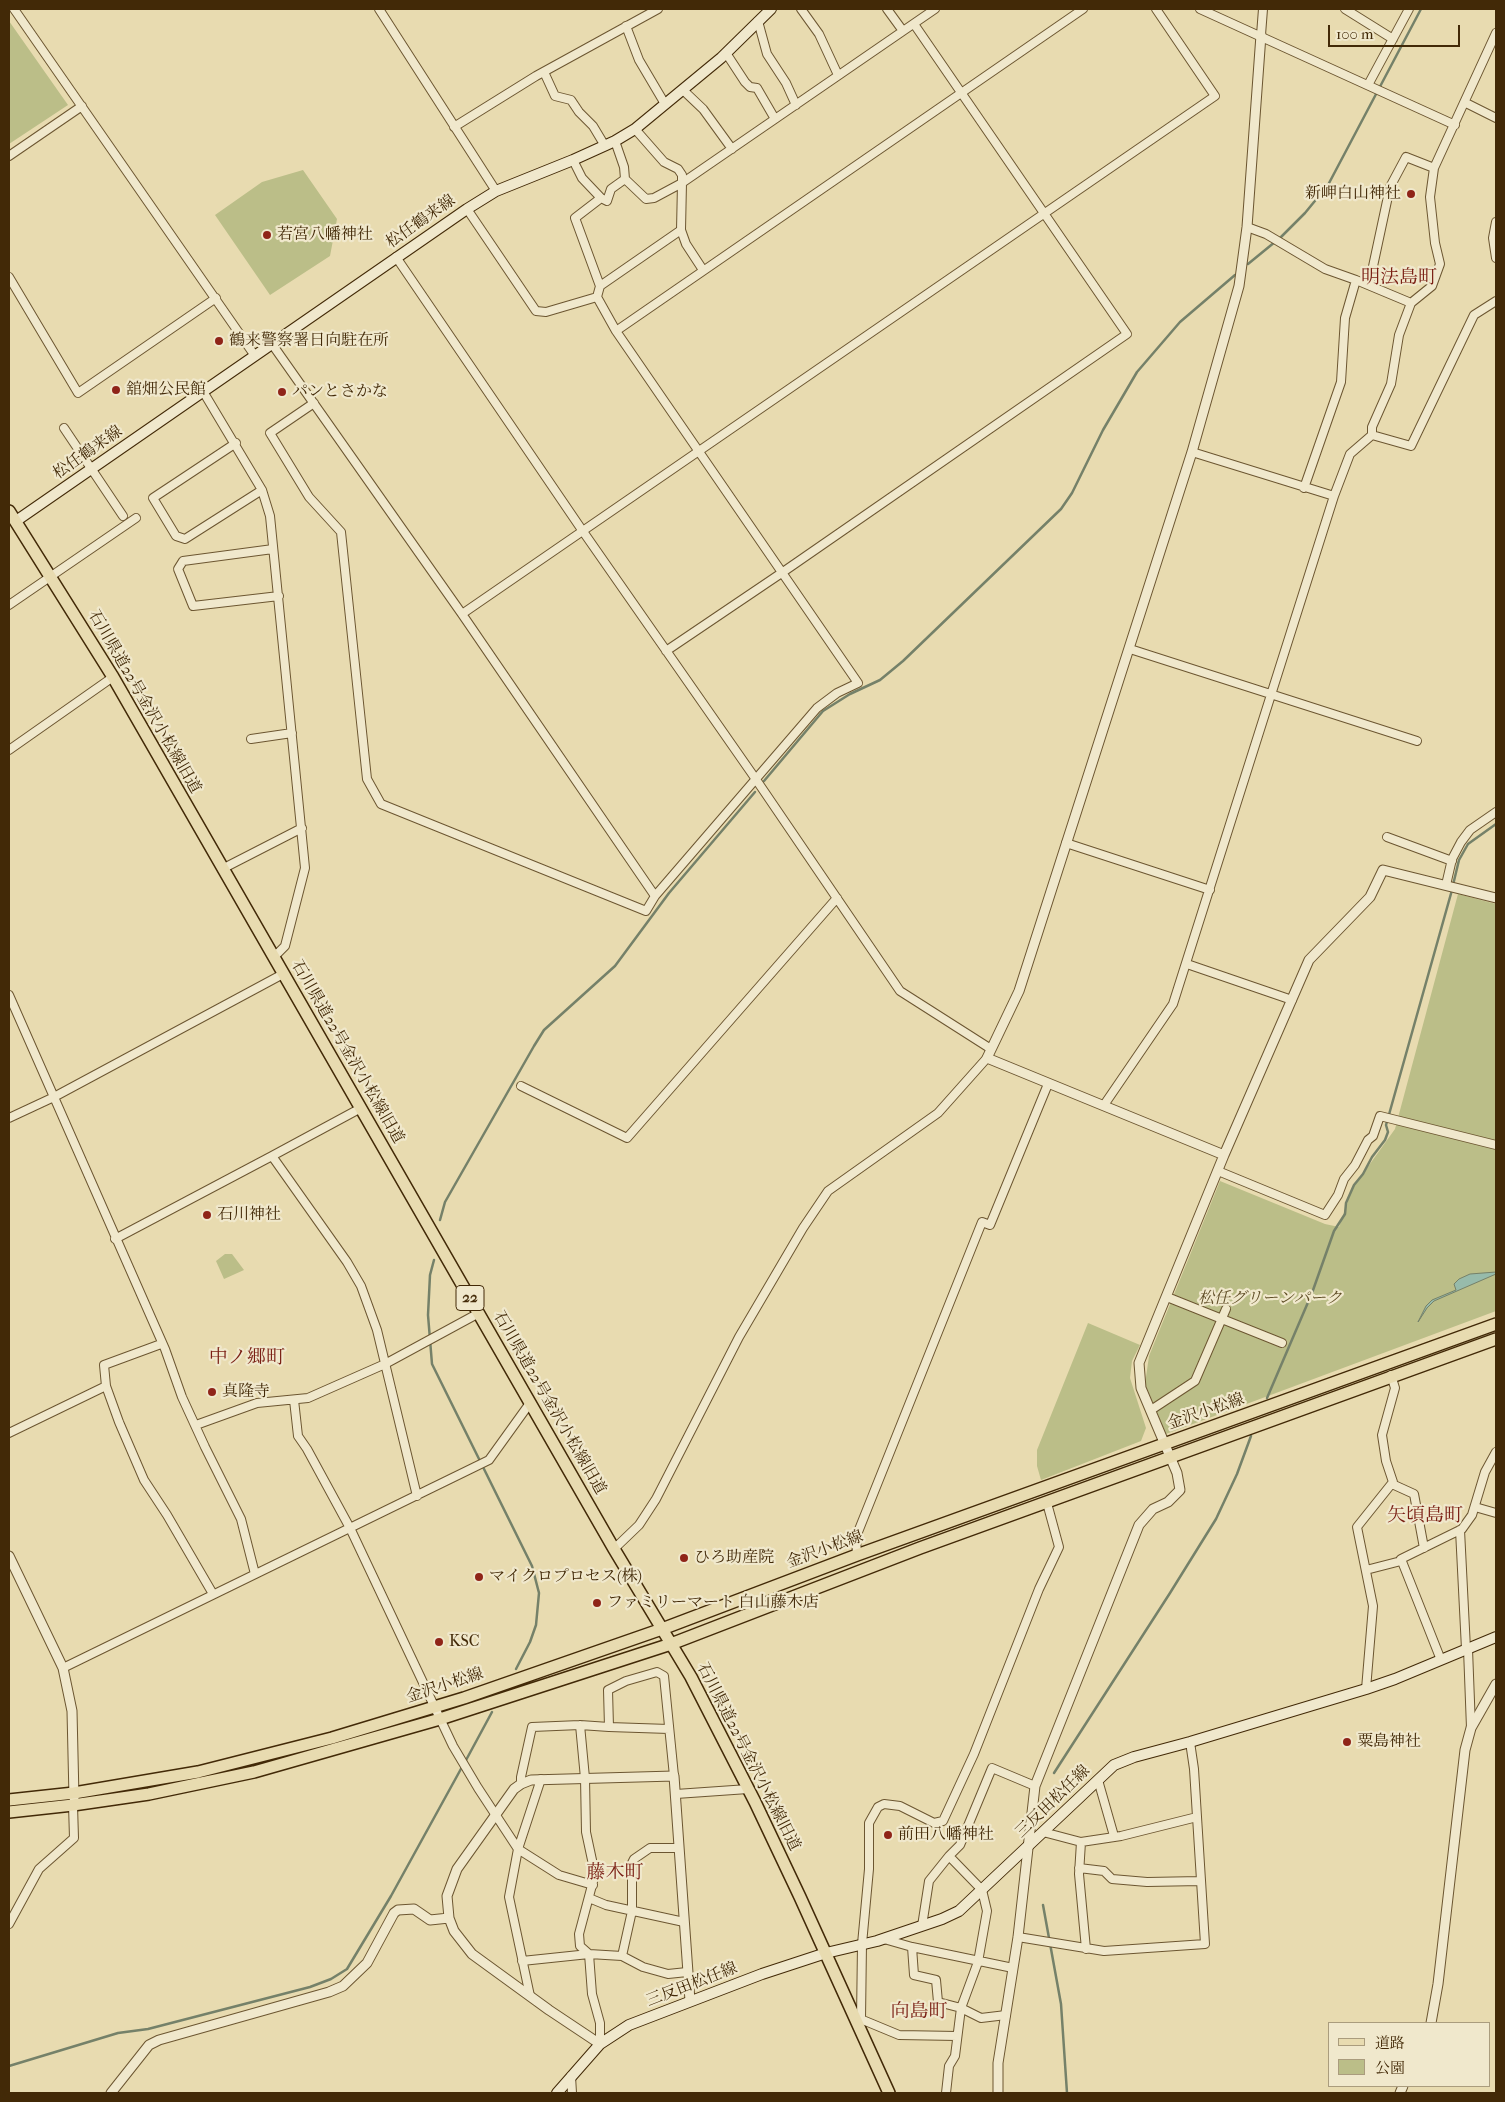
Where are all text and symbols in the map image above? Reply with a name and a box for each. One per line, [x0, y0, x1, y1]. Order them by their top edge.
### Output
scale bar [1330, 15, 1462, 47]
text: 100 m [1336, 25, 1374, 43]
place label: 新岬白山神社 [1305, 184, 1401, 204]
marker: 新岬白山神社 [1405, 188, 1417, 200]
street label: 松任鶴来線 [383, 191, 459, 253]
place label: 若宮八幡神社 [277, 225, 373, 245]
marker: 若宮八幡神社 [261, 229, 273, 241]
district label: 明法島町 [1361, 267, 1437, 289]
place label: 鶴来警察署日向駐在所 [229, 331, 389, 351]
marker: 鶴来警察署日向駐在所 [213, 335, 225, 347]
place label: 舘畑公民館 [126, 380, 206, 400]
place label: パンとさかな [292, 382, 388, 402]
marker: 舘畑公民館 [110, 384, 122, 396]
marker: パンとさかな [276, 386, 288, 398]
street label: 松任鶴来線 [50, 422, 126, 484]
street label: 石川県道22号金沢小松線旧道 [84, 607, 204, 797]
street label: 石川県道22号金沢小松線旧道 [287, 957, 407, 1147]
place label: 石川神社 [217, 1205, 281, 1225]
marker: 石川神社 [201, 1209, 213, 1221]
road number: 22 [456, 1286, 484, 1310]
park label: 松任グリーンパーク [1198, 1289, 1342, 1309]
street label: 石川県道22号金沢小松線旧道 [489, 1308, 609, 1498]
district label: 中ノ郷町 [209, 1347, 285, 1369]
place label: 真隆寺 [222, 1382, 270, 1402]
marker: 真隆寺 [206, 1386, 218, 1398]
street label: 金沢小松線 [1165, 1390, 1247, 1434]
district label: 矢頃島町 [1387, 1505, 1463, 1527]
street label: 金沢小松線 [784, 1527, 866, 1573]
place label: ひろ助産院 [694, 1548, 774, 1568]
marker: ひろ助産院 [678, 1552, 690, 1564]
place label: マイクロプロセス(株) [489, 1567, 642, 1587]
marker: マイクロプロセス(株) [473, 1571, 485, 1583]
place label: ファミリーマート 白山藤木店 [607, 1593, 818, 1613]
marker: ファミリーマート 白山藤木店 [591, 1597, 603, 1609]
place label: KSC [449, 1632, 480, 1652]
marker: KSC [433, 1636, 445, 1648]
street label: 石川県道22号金沢小松線旧道 [692, 1660, 804, 1854]
street label: 金沢小松線 [404, 1665, 486, 1707]
place label: 粟島神社 [1357, 1732, 1421, 1752]
marker: 粟島神社 [1341, 1736, 1353, 1748]
street label: 三反田松任線 [1012, 1762, 1094, 1842]
place label: 前田八幡神社 [898, 1825, 994, 1845]
marker: 前田八幡神社 [882, 1829, 894, 1841]
district label: 藤木町 [587, 1862, 643, 1884]
street label: 三反田松任線 [644, 1959, 740, 2011]
district label: 向島町 [891, 2001, 947, 2023]
legend [1328, 2022, 1490, 2087]
text: 道路 [1375, 2034, 1405, 2052]
text: 公園 [1375, 2059, 1405, 2077]

